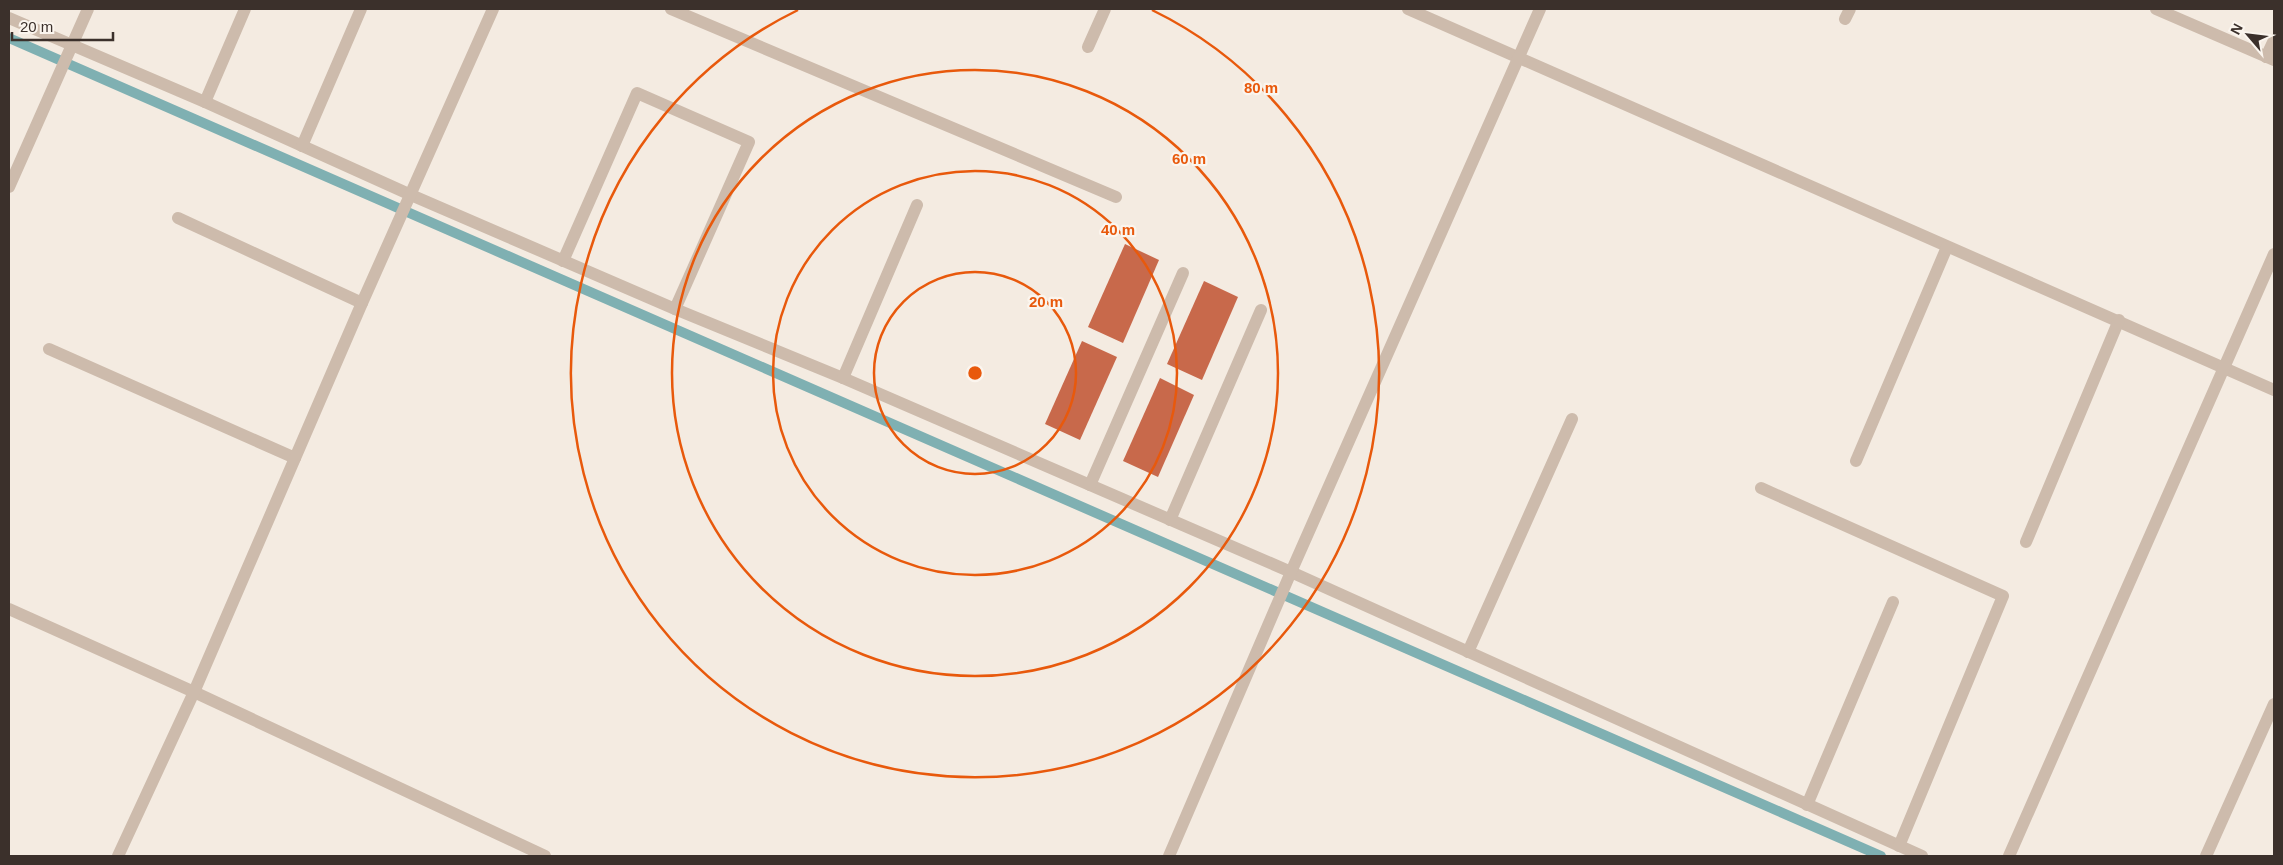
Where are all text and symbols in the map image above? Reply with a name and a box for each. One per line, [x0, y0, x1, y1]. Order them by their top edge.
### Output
scale bar [12, 10, 114, 42]
north arrow [2223, 10, 2273, 60]
text: 20 m [20, 18, 53, 35]
text: N [2227, 21, 2246, 37]
text: 80 m [1244, 79, 1278, 96]
text: 60 m [1172, 150, 1206, 167]
text: 40 m [1101, 221, 1135, 238]
text: 20 m [1029, 293, 1063, 310]
centre of rings [966, 364, 984, 382]

